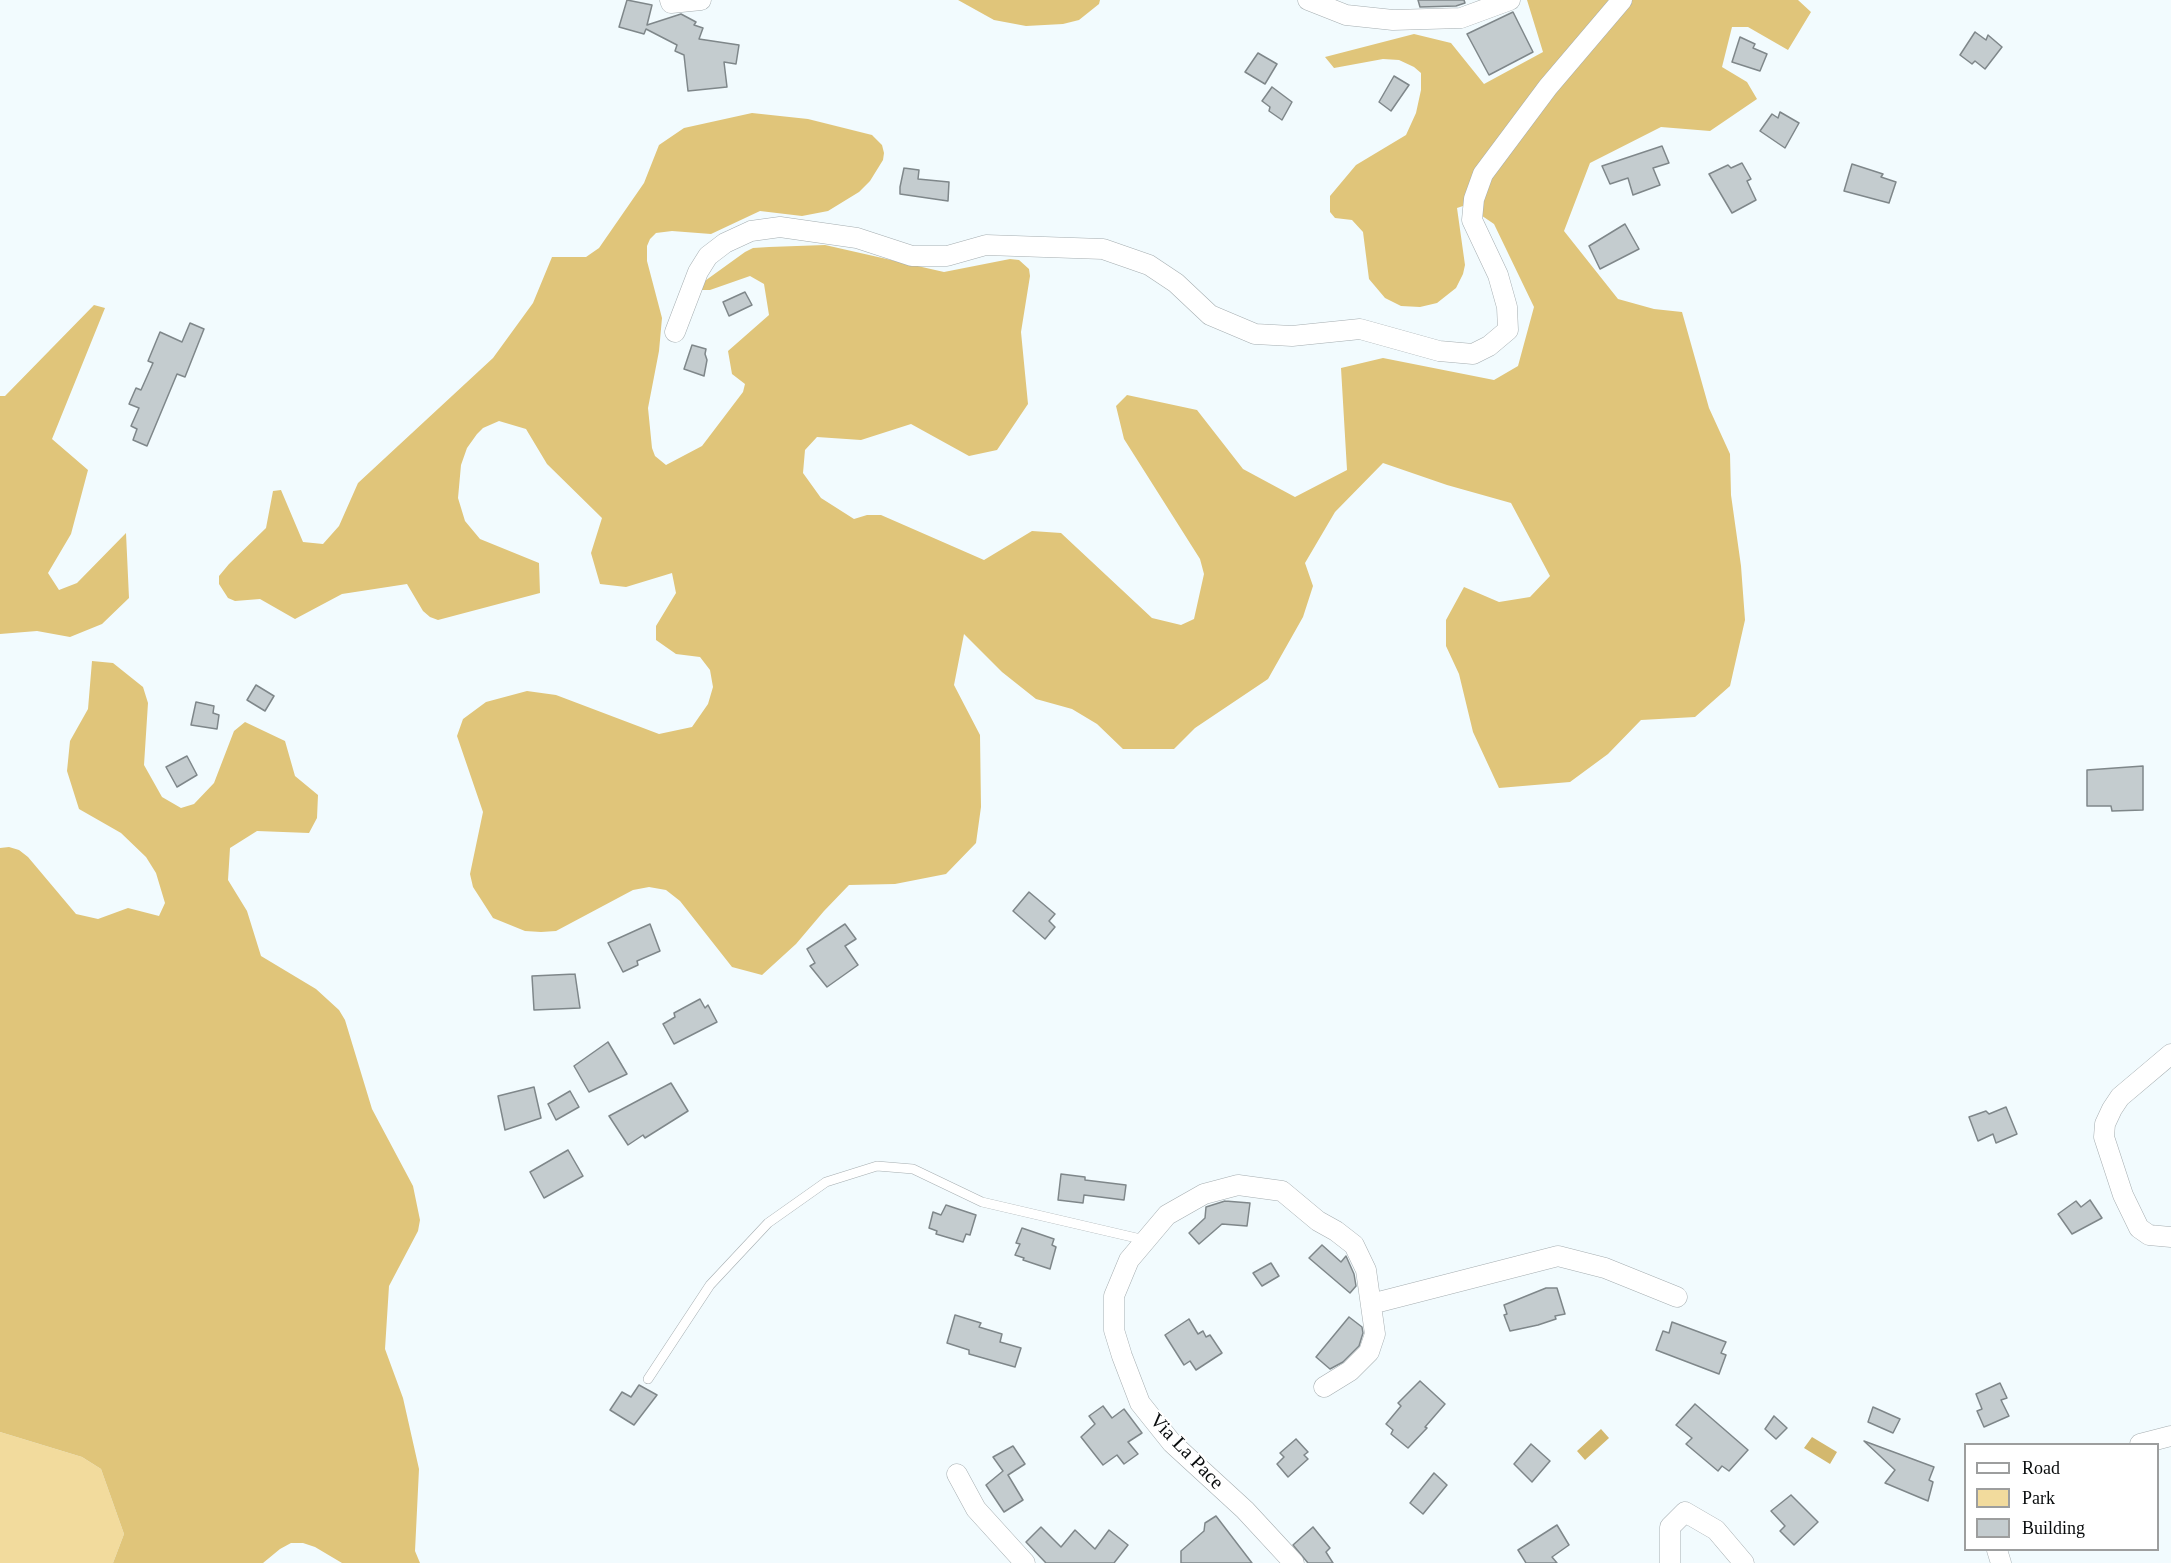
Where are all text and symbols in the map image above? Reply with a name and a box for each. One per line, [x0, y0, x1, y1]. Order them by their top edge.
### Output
street label: Via La Pace [1144, 1409, 1228, 1495]
legend [1964, 1443, 2159, 1551]
text: Road [2022, 1458, 2060, 1478]
text: Park [2022, 1488, 2055, 1508]
text: Building [2022, 1518, 2085, 1538]

